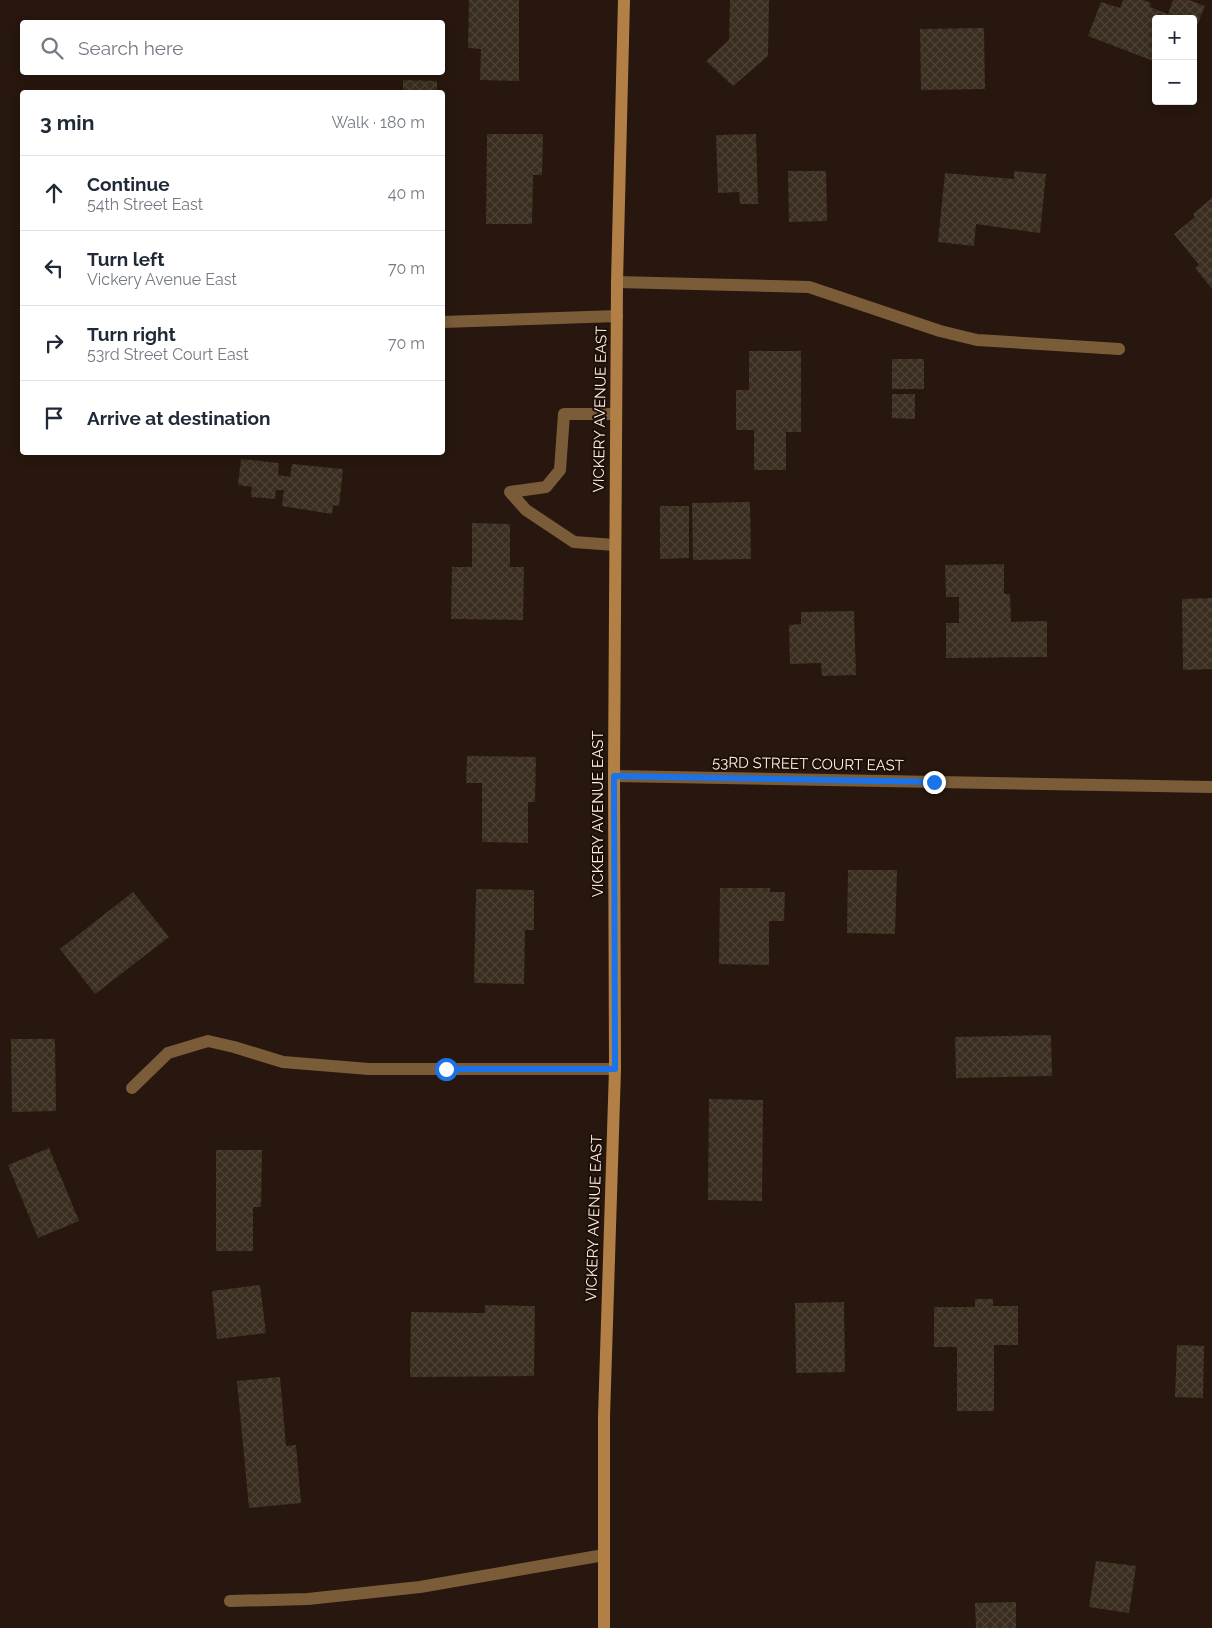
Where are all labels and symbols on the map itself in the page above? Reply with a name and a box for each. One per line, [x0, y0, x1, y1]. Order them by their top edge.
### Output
street label: VICKERY AVENUE EAST [590, 325, 610, 493]
street label: VICKERY AVENUE EAST [589, 731, 607, 897]
street label: 53RD STREET COURT EAST [712, 753, 904, 775]
route end [923, 771, 946, 794]
route start [435, 1058, 458, 1081]
street label: VICKERY AVENUE EAST [582, 1134, 606, 1302]

